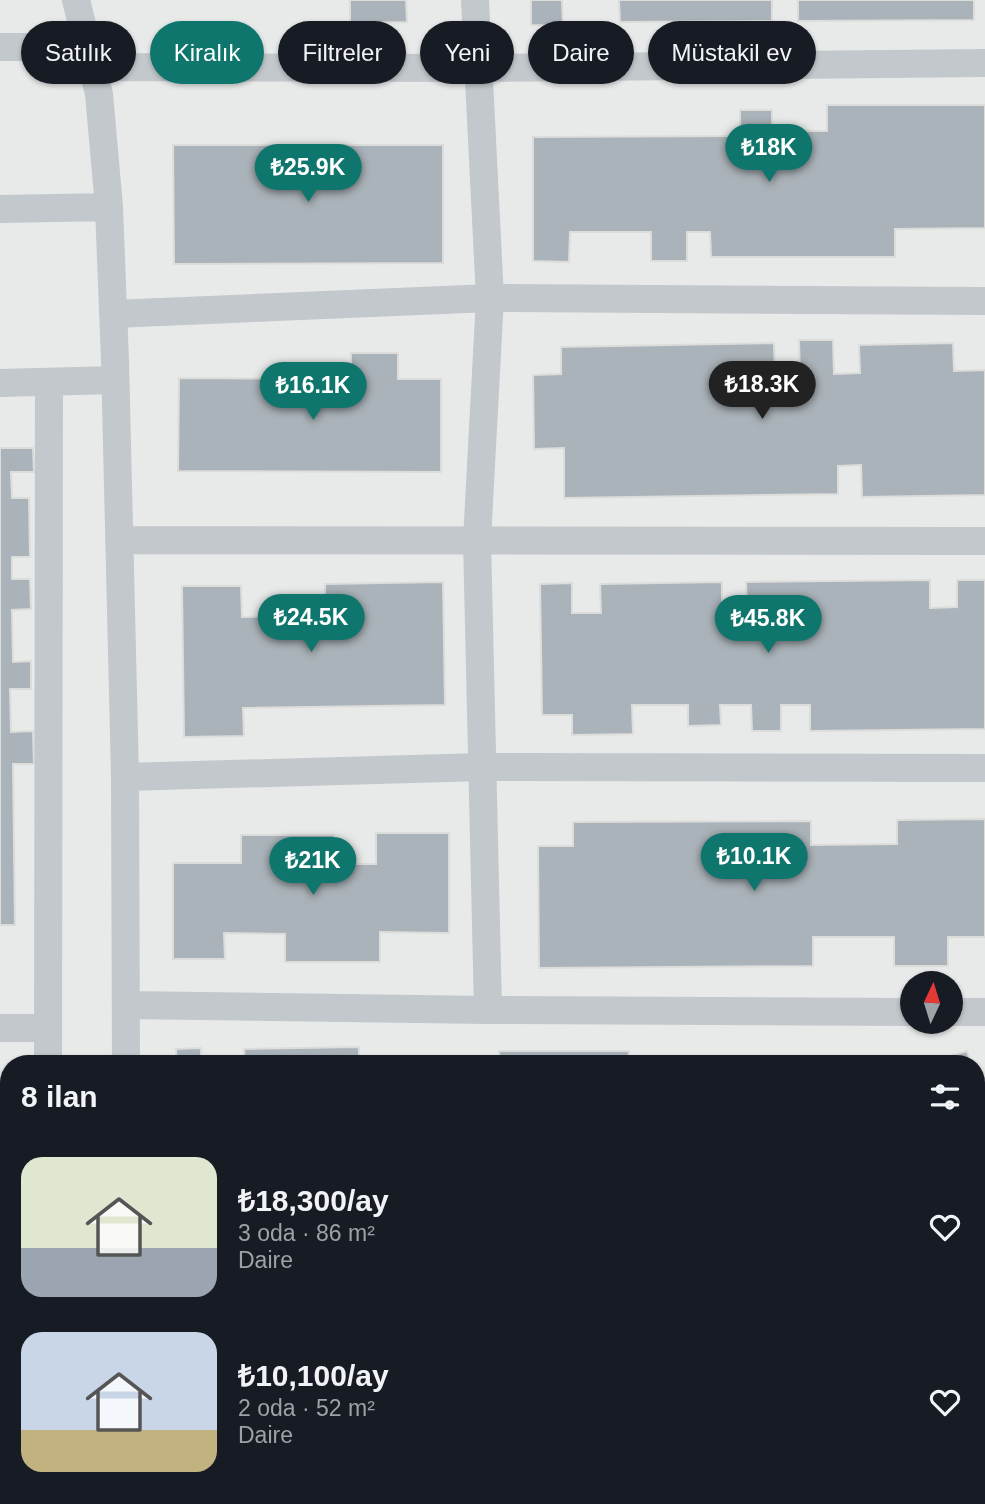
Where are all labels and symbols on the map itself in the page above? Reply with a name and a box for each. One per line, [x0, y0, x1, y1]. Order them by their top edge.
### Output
pin: ₺18K [728, 124, 810, 184]
pin: ₺25.9K [251, 144, 365, 204]
pin: ₺16.1K [256, 362, 370, 422]
pin: ₺18.3K [705, 362, 819, 421]
pin: ₺24.5K [254, 594, 368, 654]
pin: ₺45.8K [711, 596, 825, 655]
pin: ₺10.1K [697, 834, 811, 893]
pin: ₺21K [272, 838, 354, 897]
north arrow [900, 971, 962, 1034]

